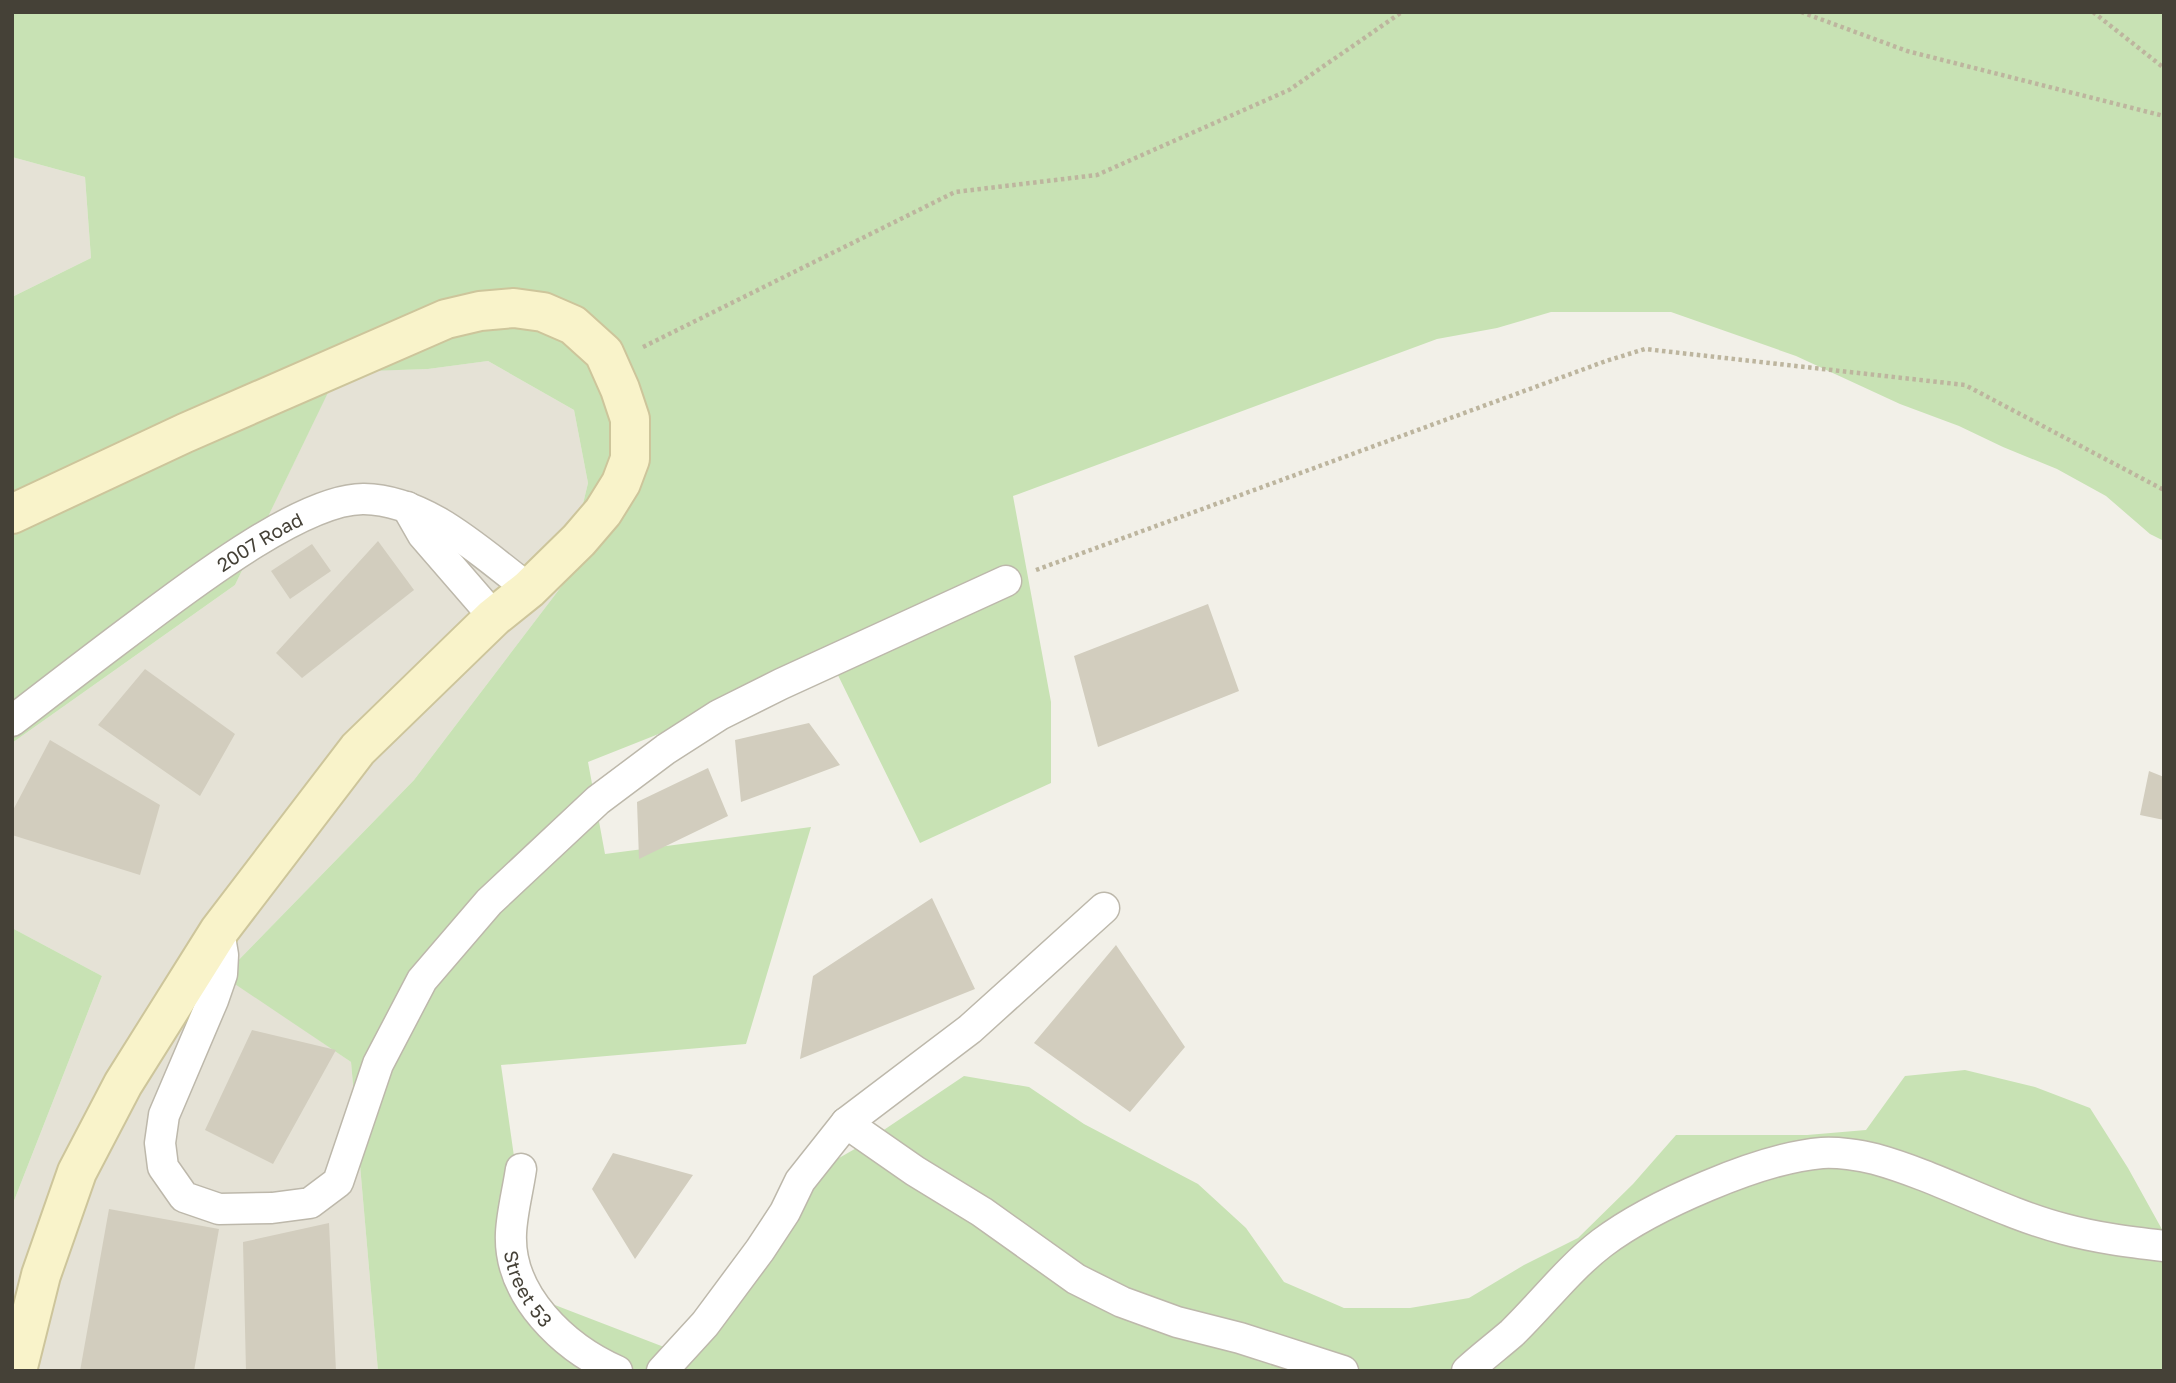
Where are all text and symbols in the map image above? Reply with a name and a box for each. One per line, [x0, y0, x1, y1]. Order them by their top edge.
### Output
street label: 2007 Road [212, 507, 306, 576]
street label: Street 53 [500, 1248, 558, 1331]

